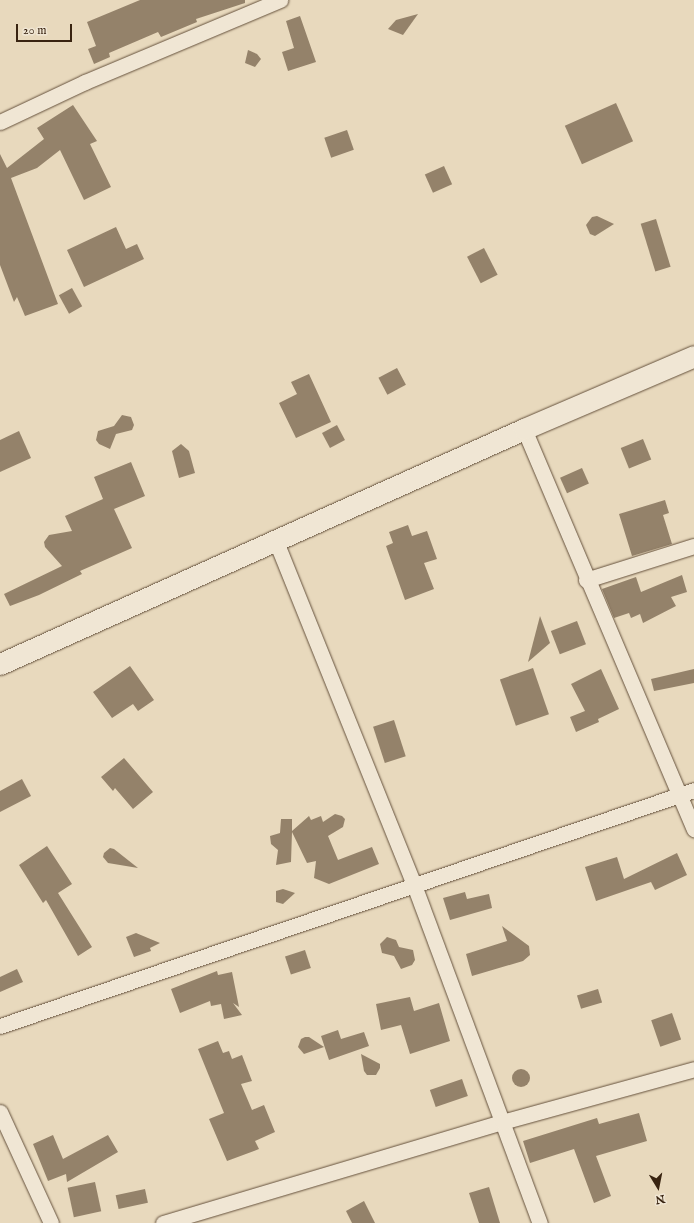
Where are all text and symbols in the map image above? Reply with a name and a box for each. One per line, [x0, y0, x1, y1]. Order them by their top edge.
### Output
scale bar [18, 16, 74, 42]
text: 20 m [23, 23, 46, 38]
north arrow [638, 1167, 678, 1207]
text: N [654, 1191, 666, 1207]

